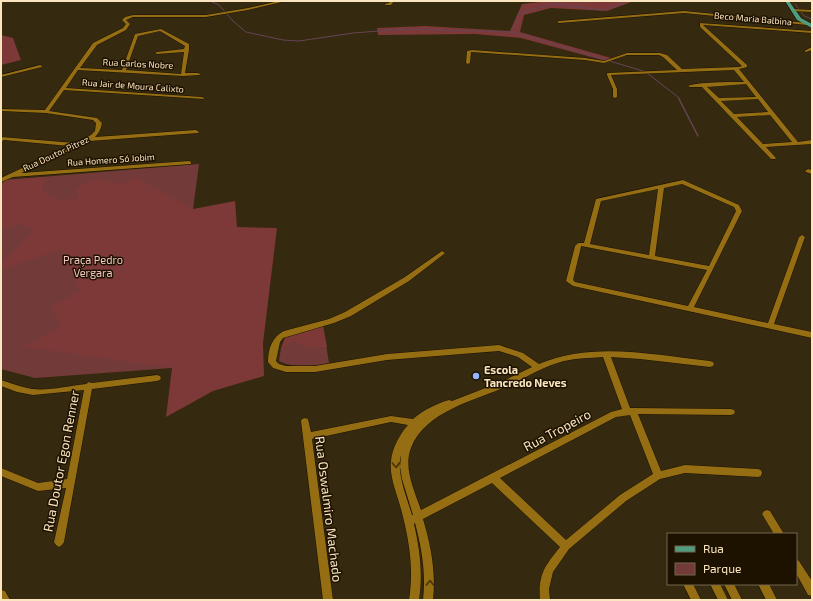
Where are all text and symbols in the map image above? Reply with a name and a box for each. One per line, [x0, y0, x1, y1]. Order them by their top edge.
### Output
street label: Beco Maria Balbina [714, 10, 793, 27]
street label: Rua Carlos Nobre [102, 56, 174, 71]
street label: Rua Jair de Moura Calixto [82, 76, 184, 95]
street label: Rua Doutor Pitrez [21, 133, 91, 174]
street label: Rua Homero Só Jobim [67, 151, 155, 168]
park label: Praça Pedro Vergara [63, 253, 123, 279]
place label: Escola Tancredo Neves [484, 363, 567, 389]
marker: Escola Tancredo Neves [471, 371, 481, 381]
street label: Rua Doutor Egon Renner [39, 389, 83, 533]
street label: Rua Tropeiro [521, 406, 593, 454]
street label: Rua Oswalmiro Machado [312, 435, 346, 583]
one-way arrow [392, 462, 400, 468]
legend [667, 533, 797, 585]
text: Rua [703, 541, 724, 555]
text: Parque [703, 561, 741, 575]
one-way arrow [426, 580, 434, 586]

